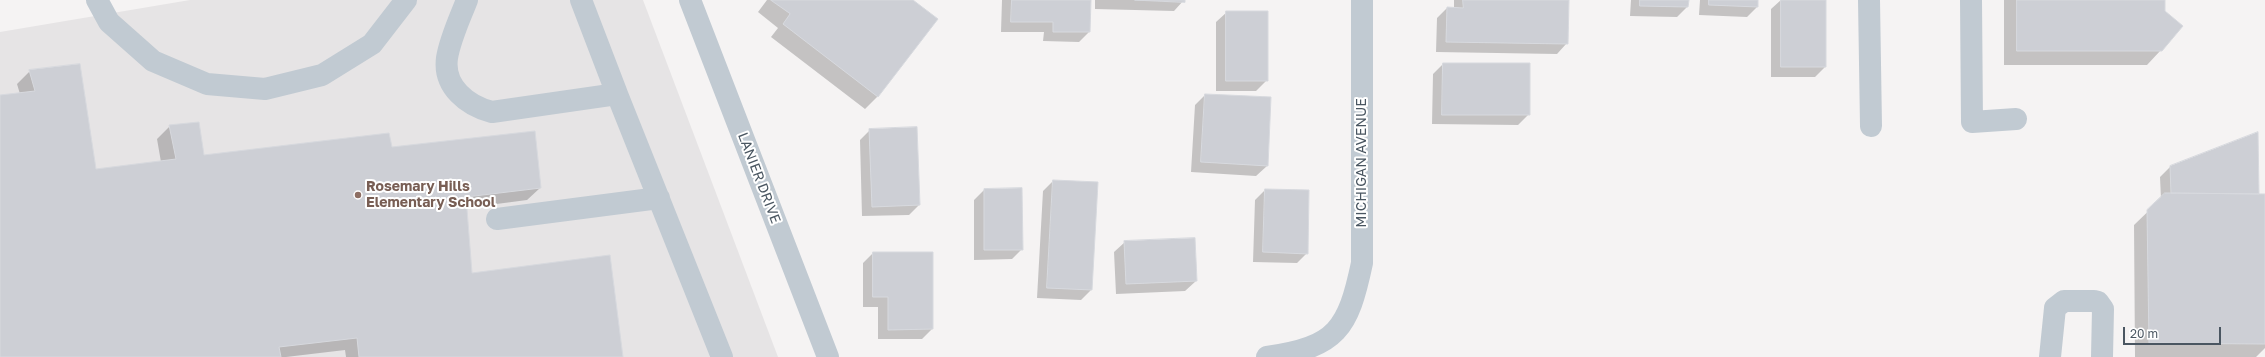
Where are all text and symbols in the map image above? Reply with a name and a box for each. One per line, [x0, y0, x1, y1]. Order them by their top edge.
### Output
street label: MICHIGAN AVENUE [1354, 98, 1370, 228]
street label: LANIER DRIVE [734, 130, 784, 226]
place label: Rosemary Hills Elementary School [366, 179, 495, 212]
marker: Rosemary Hills Elementary School [353, 190, 363, 200]
scale bar [2125, 319, 2223, 345]
text: 20 m [2130, 326, 2158, 341]

